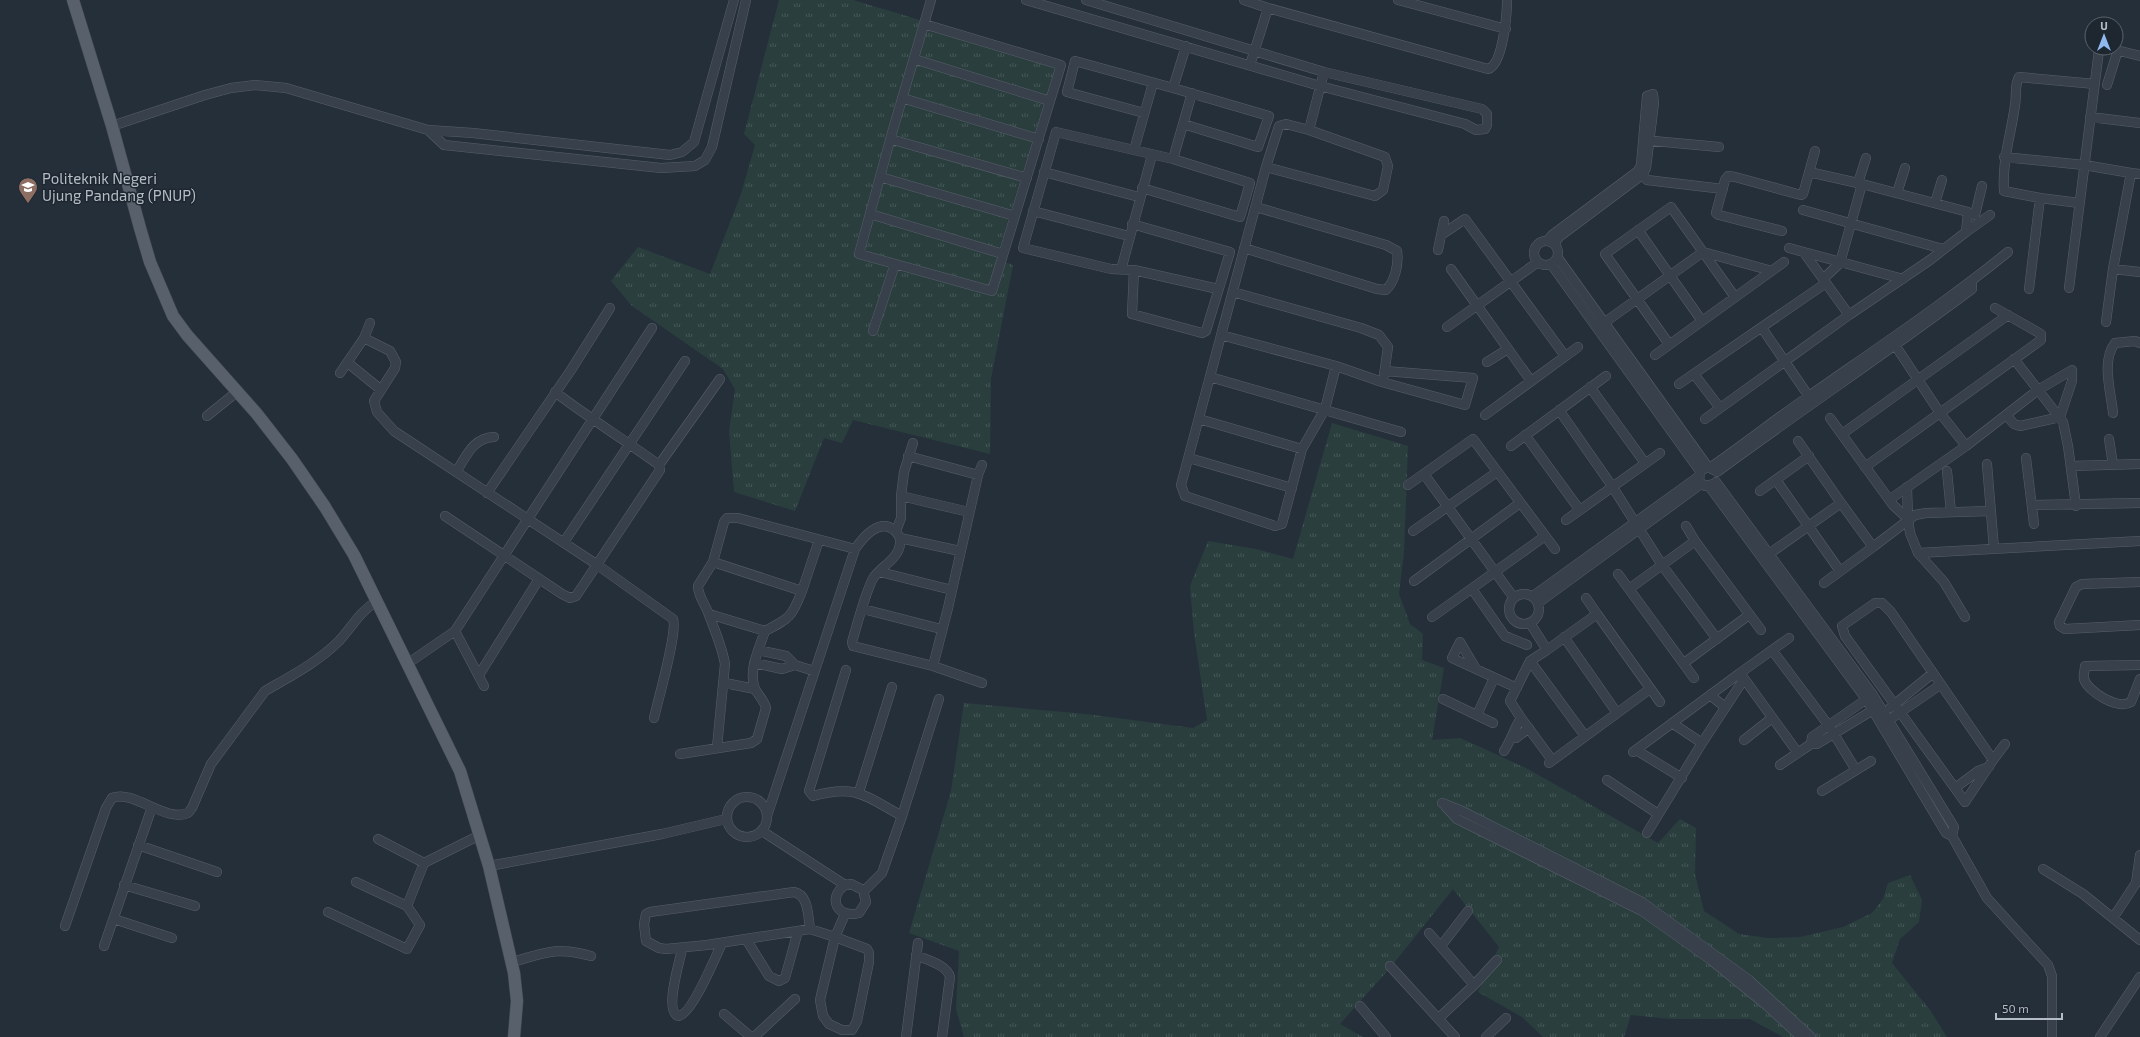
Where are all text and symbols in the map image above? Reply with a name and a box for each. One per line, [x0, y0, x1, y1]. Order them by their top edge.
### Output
north arrow [2084, 16, 2124, 56]
text: U [2100, 19, 2108, 32]
place label: Politeknik Negeri Ujung Pandang (PNUP) [42, 169, 196, 205]
school or university icon: Politeknik Negeri Ujung Pandang (PNUP) [17, 176, 39, 204]
scale bar [1996, 995, 2062, 1021]
text: 50 m [2002, 1001, 2029, 1015]

